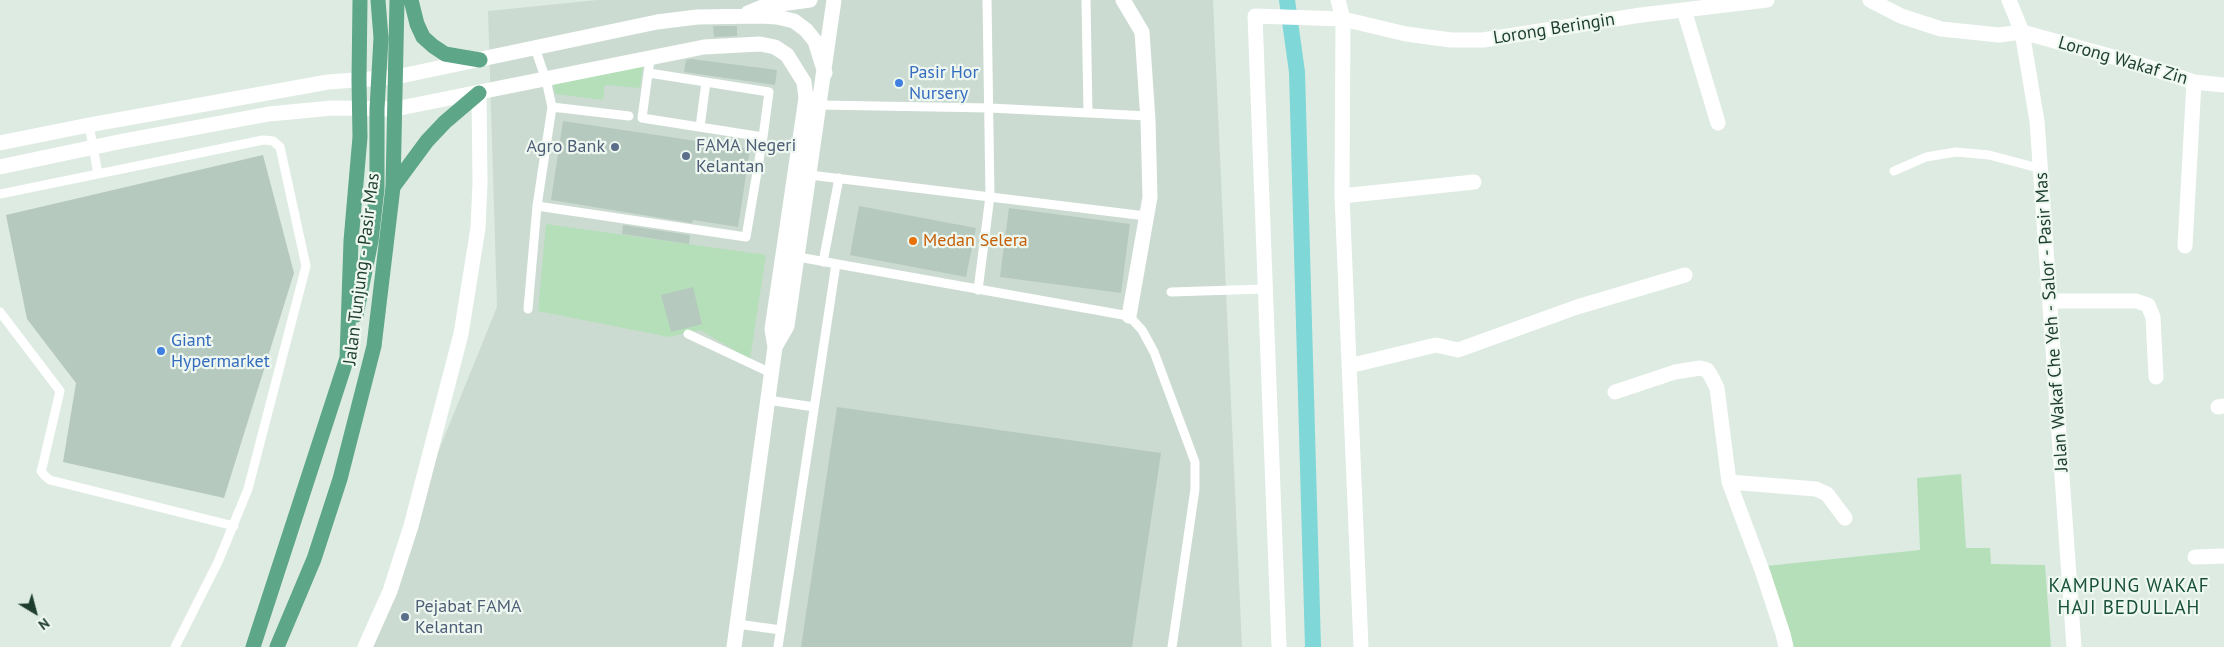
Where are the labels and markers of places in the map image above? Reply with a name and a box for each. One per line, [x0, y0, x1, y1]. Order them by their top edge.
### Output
place label: Pasir Hor Nursery [909, 62, 979, 104]
marker: Pasir Hor Nursery [893, 77, 905, 89]
place label: FAMA Negeri Kelantan [696, 135, 796, 178]
place label: Agro Bank [527, 136, 605, 158]
marker: Agro Bank [609, 141, 621, 153]
marker: FAMA Negeri Kelantan [680, 150, 692, 162]
place label: Medan Selera [923, 230, 1028, 252]
marker: Medan Selera [907, 235, 919, 247]
place label: Giant Hypermarket [171, 330, 270, 372]
marker: Giant Hypermarket [155, 345, 167, 357]
place label: Pejabat FAMA Kelantan [415, 596, 521, 638]
marker: Pejabat FAMA Kelantan [399, 611, 411, 623]

